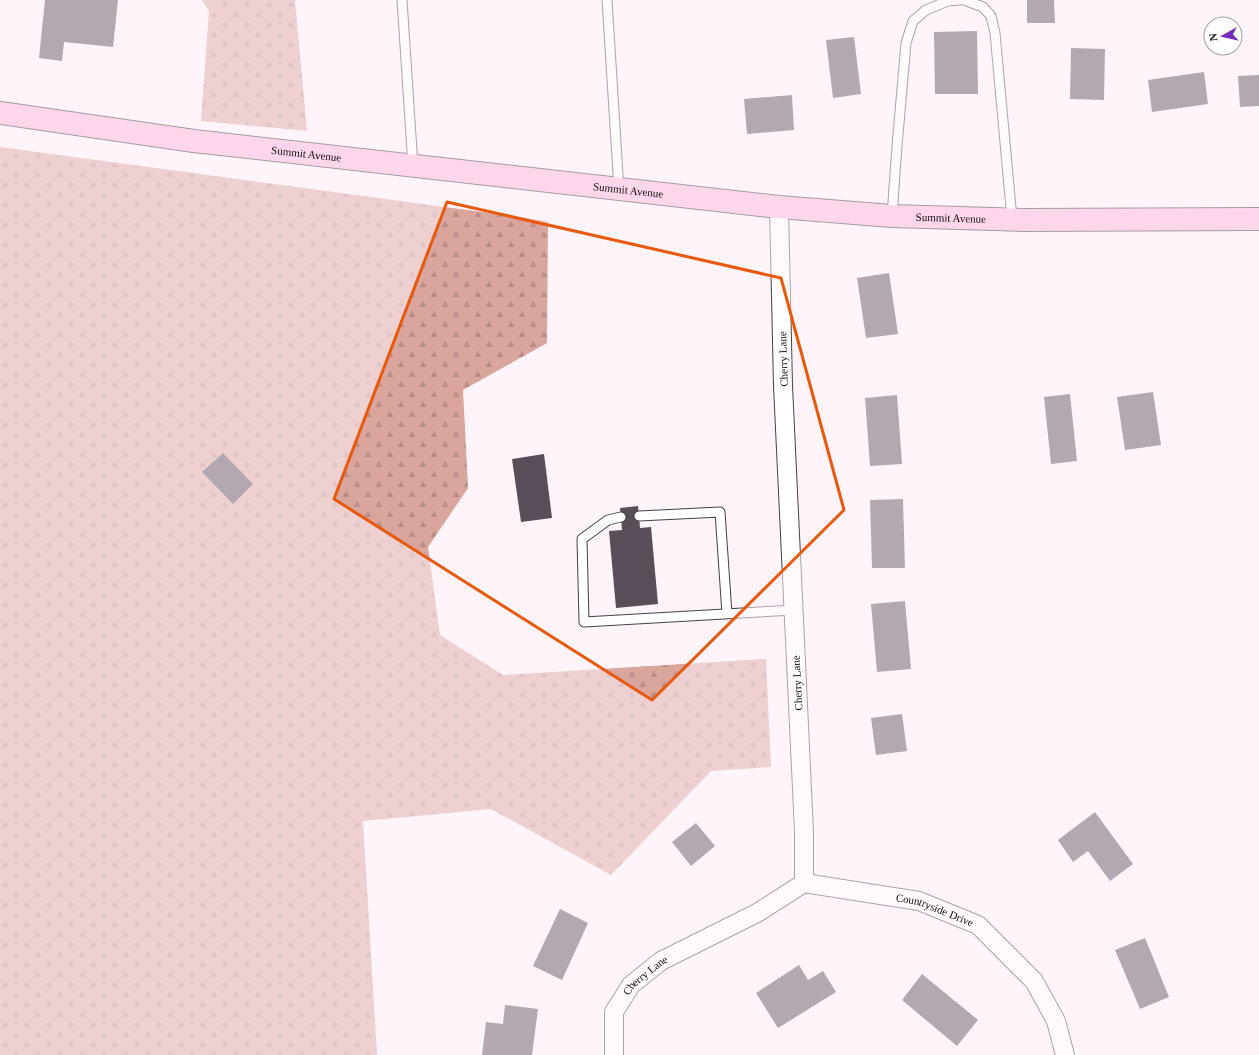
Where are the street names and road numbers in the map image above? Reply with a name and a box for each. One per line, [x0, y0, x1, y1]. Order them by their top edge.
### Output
street label: Summit Avenue [271, 144, 342, 164]
street label: Summit Avenue [593, 180, 664, 200]
street label: Summit Avenue [915, 211, 986, 225]
street label: Cherry Lane [776, 331, 790, 387]
street label: Cherry Lane [790, 655, 804, 711]
street label: Countryside Drive [895, 891, 975, 929]
street label: Cherry Lane [620, 953, 669, 997]

